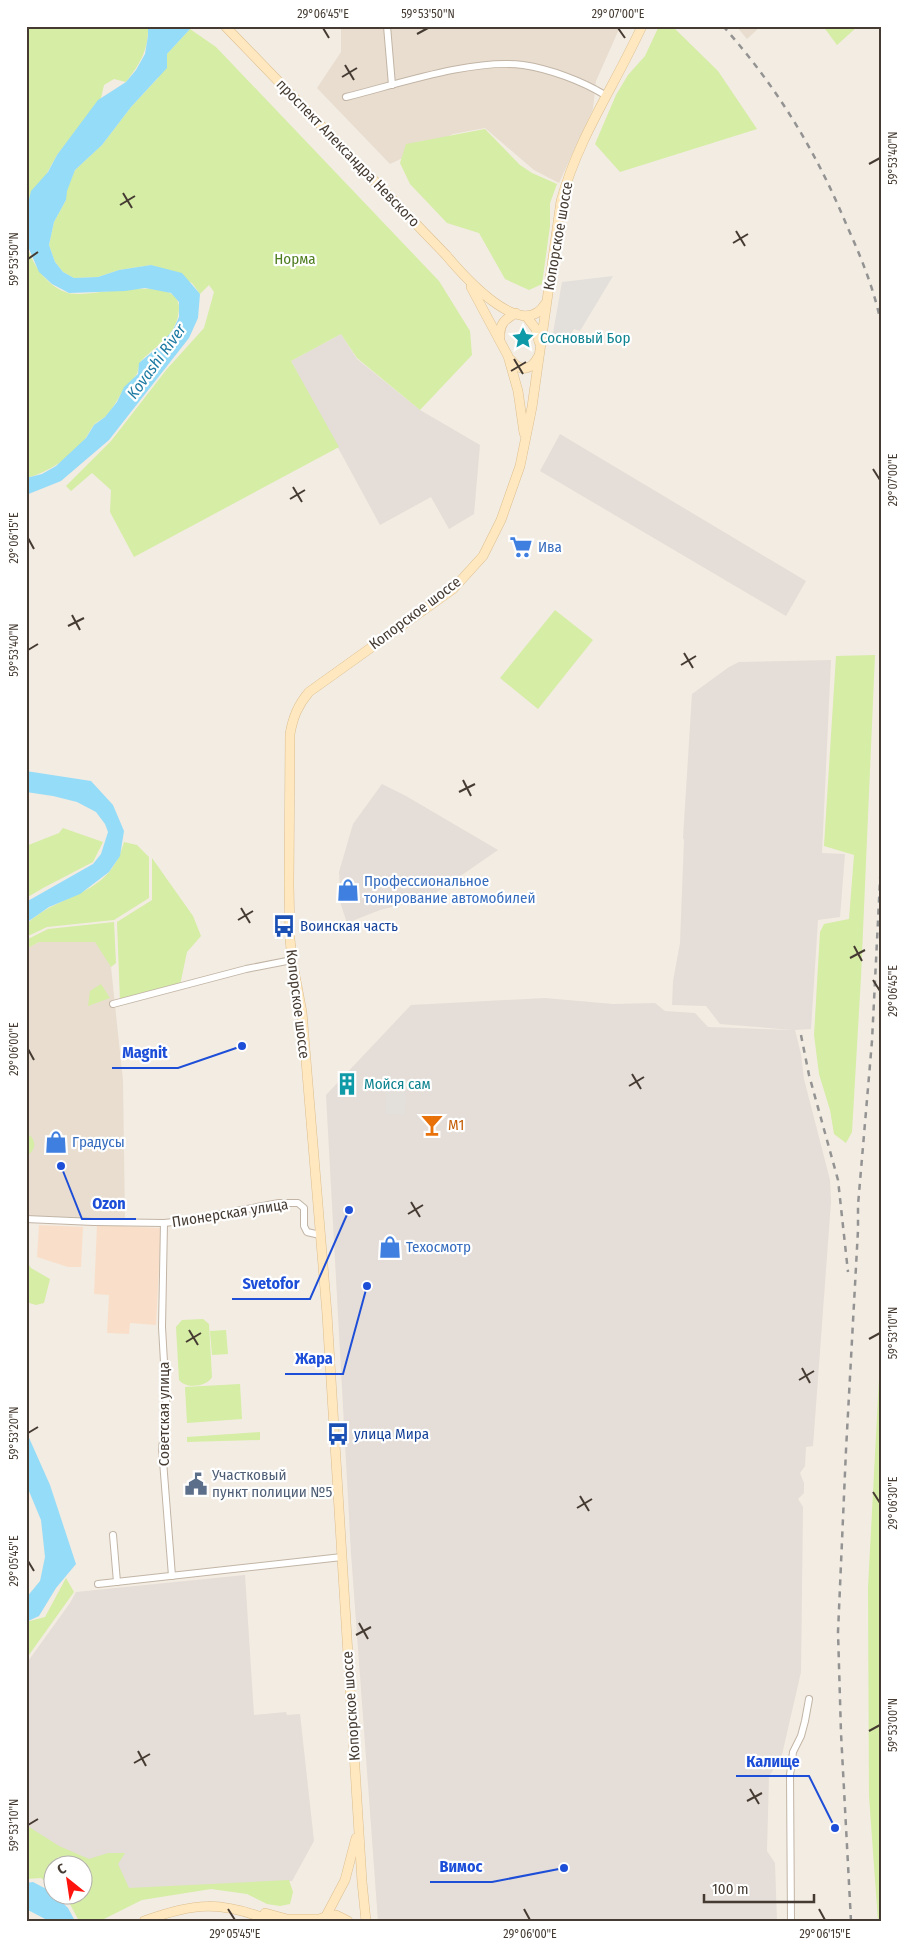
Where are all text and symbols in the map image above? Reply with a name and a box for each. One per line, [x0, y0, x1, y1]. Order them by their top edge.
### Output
text: 29°06'45"E [297, 7, 349, 21]
text: 59°53'50"N [401, 7, 455, 21]
text: 29°07'00"E [592, 7, 645, 21]
street label: проспект Александра Невского [273, 75, 424, 231]
text: 59°53'40"N [886, 131, 900, 185]
street label: Копорское шоссе [540, 180, 576, 292]
text: 59°53'50"N [7, 232, 21, 286]
park label: Норма [274, 250, 316, 268]
water label: Kovashi River [123, 320, 190, 402]
place icon: Сосновый Бор [510, 325, 536, 351]
place label: Сосновый Бор [540, 329, 630, 347]
text: 29°07'00"E [886, 453, 900, 506]
text: 29°06'15"E [7, 512, 21, 564]
supermarket icon: Ива [508, 534, 534, 560]
place label: Ива [538, 538, 562, 556]
street label: Копорское шоссе [366, 573, 464, 653]
text: 59°53'40"N [7, 623, 21, 677]
place label: Профессиональное тонирование автомобилей [364, 872, 535, 907]
shop icon: Профессиональное тонирование автомобилей [335, 877, 361, 903]
bus stop icon: Воинская часть [271, 913, 297, 939]
place label: Воинская часть [300, 917, 398, 935]
street label: Копорское шоссе [282, 948, 314, 1060]
text: 29°06'45"E [886, 965, 900, 1017]
text: 29°06'00"E [7, 1022, 21, 1076]
callout: Magnit [112, 1037, 178, 1068]
text: Magnit [122, 1043, 168, 1062]
building icon: Мойся сам [334, 1071, 360, 1097]
place label: Мойся сам [364, 1075, 431, 1093]
bar icon: М1 [419, 1112, 445, 1138]
place label: М1 [448, 1116, 464, 1134]
shop icon: Градусы [43, 1129, 69, 1155]
place label: Градусы [72, 1133, 125, 1151]
callout: Ozon [82, 1188, 136, 1219]
text: Ozon [92, 1194, 126, 1213]
street label: Пионерская улица [171, 1195, 289, 1231]
shop icon: Техосмотр [377, 1234, 403, 1260]
place label: Техосмотр [406, 1238, 471, 1256]
callout: Svetofor [232, 1268, 310, 1299]
text: Svetofor [242, 1274, 300, 1293]
text: 59°53'10"N [886, 1307, 900, 1359]
callout: Жара [285, 1343, 343, 1374]
text: Жара [294, 1349, 333, 1368]
street label: Советская улица [155, 1362, 173, 1466]
text: 59°53'20"N [7, 1406, 21, 1460]
bus stop icon: улица Мира [325, 1421, 351, 1447]
place label: улица Мира [354, 1425, 429, 1443]
place label: Участковый пункт полиции №5 [211, 1466, 332, 1501]
public building icon: Участковый пункт полиции №5 [183, 1471, 209, 1497]
text: 29°06'30"E [886, 1476, 900, 1529]
text: 29°05'45"E [7, 1535, 21, 1587]
street label: Копорское шоссе [338, 1651, 364, 1761]
text: 59°53'00"N [886, 1698, 900, 1752]
callout: Калище [736, 1745, 809, 1776]
text: Калище [746, 1752, 800, 1771]
text: 59°53'10"N [7, 1799, 21, 1851]
callout: Вимос [430, 1851, 492, 1882]
north arrow [42, 1854, 92, 1904]
text: Вимос [440, 1857, 482, 1876]
text: С [54, 1860, 70, 1878]
scale bar [704, 1872, 814, 1904]
text: 100 m [712, 1880, 749, 1898]
text: 29°05'45"E [209, 1927, 261, 1941]
text: 29°06'00"E [503, 1927, 557, 1941]
text: 29°06'15"E [799, 1927, 851, 1941]

